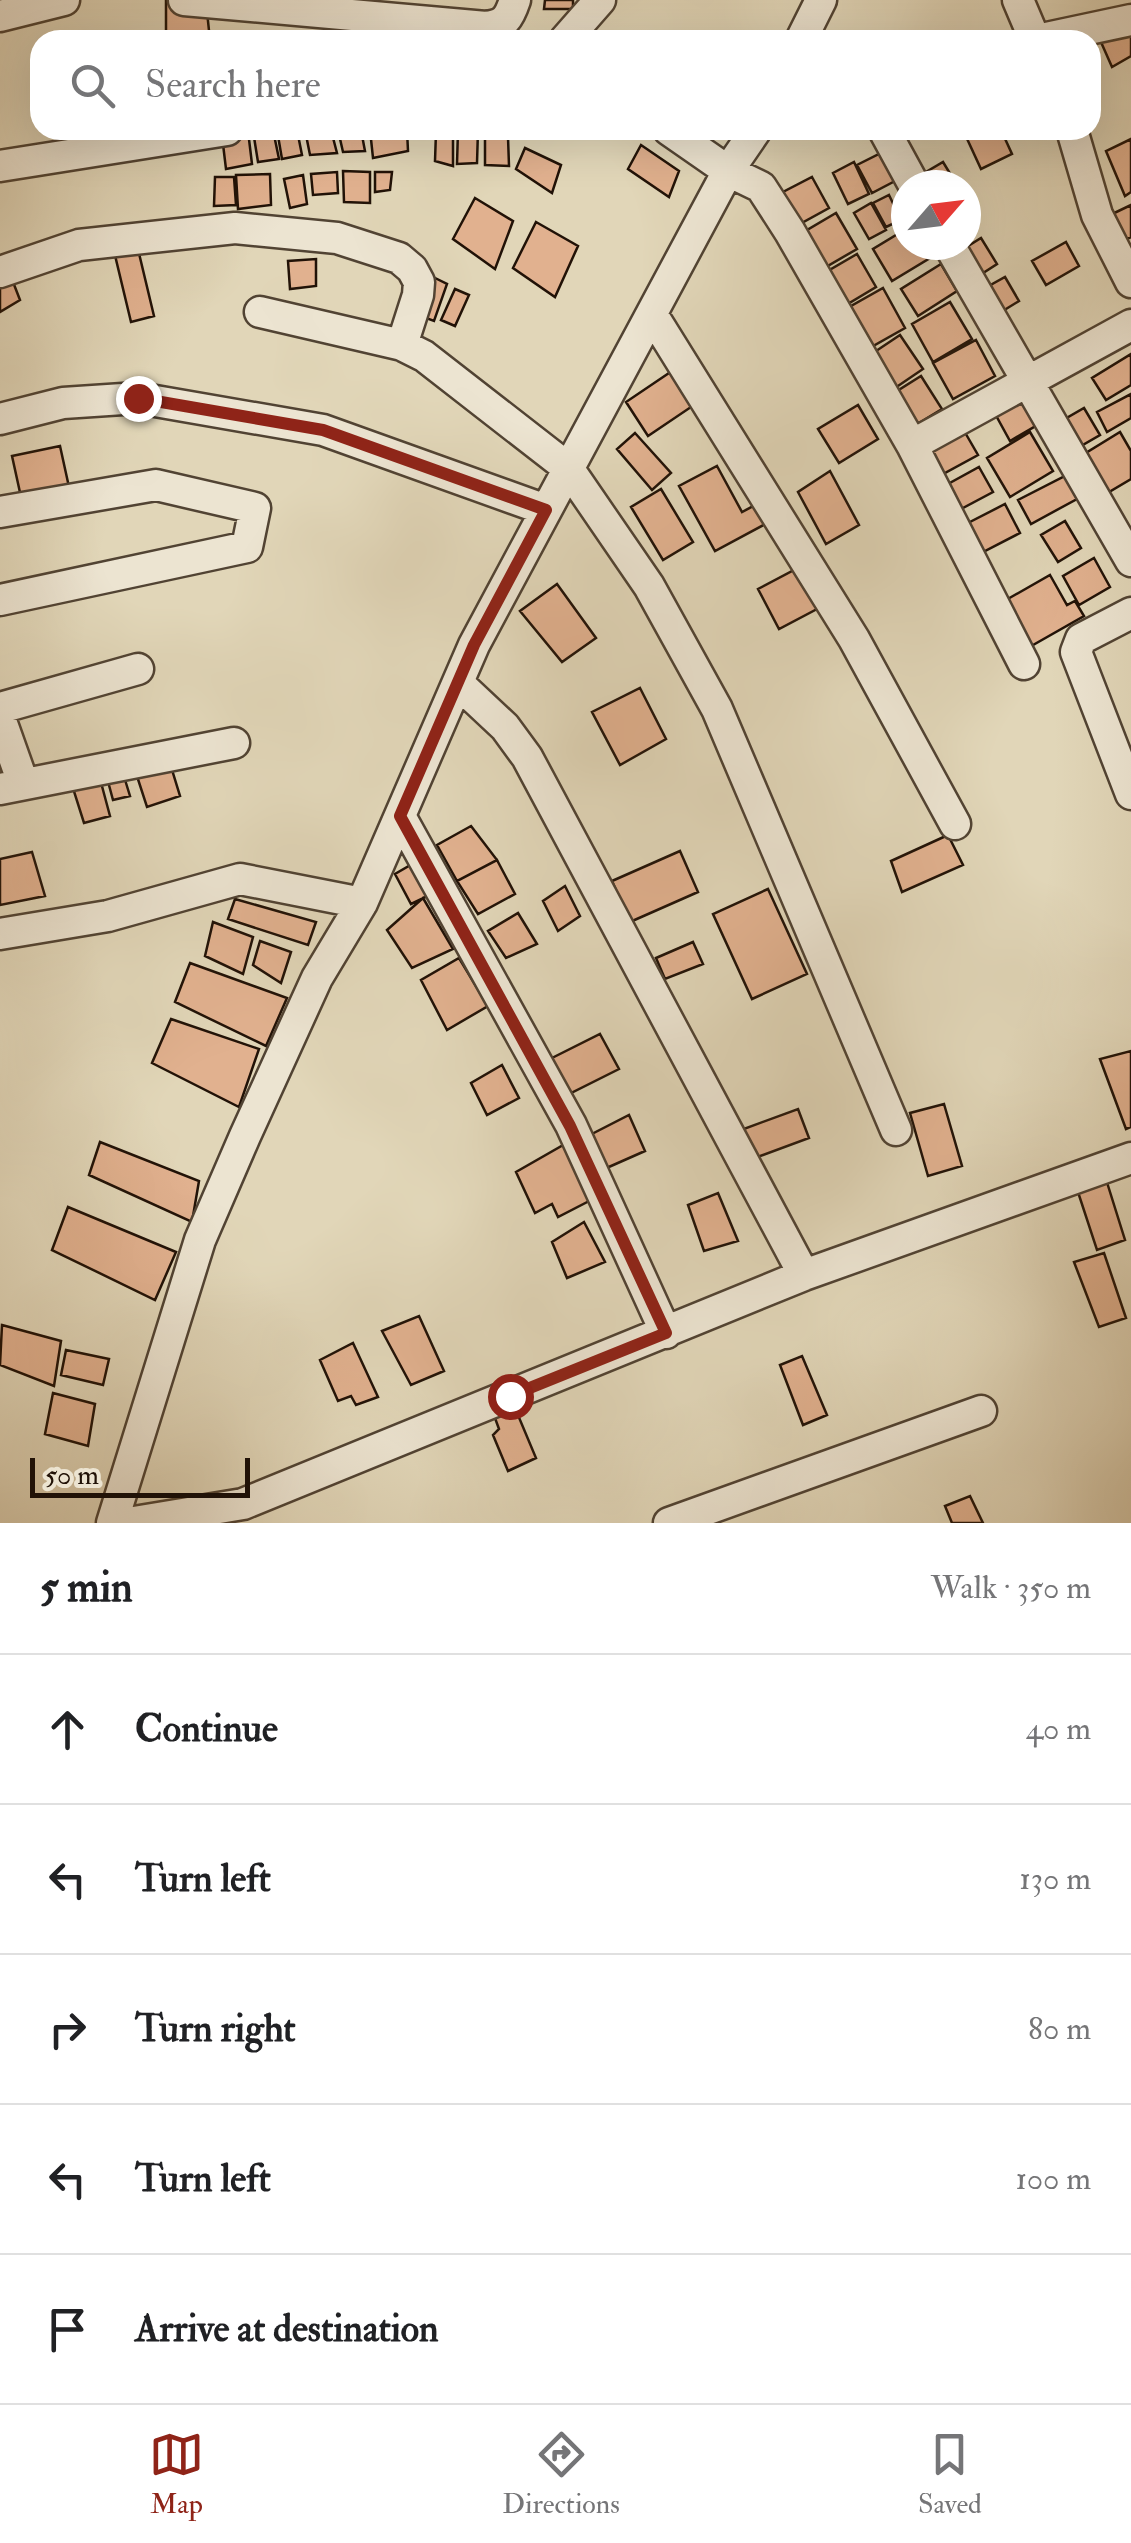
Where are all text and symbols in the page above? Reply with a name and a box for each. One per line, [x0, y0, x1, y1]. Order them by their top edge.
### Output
search box [30, 30, 1101, 140]
icon: search [65, 58, 120, 113]
text: Search here [145, 61, 321, 109]
north arrow [891, 170, 981, 260]
route end [116, 376, 162, 422]
route start [488, 1374, 534, 1420]
scale bar [30, 1453, 250, 1498]
text: 50 m [45, 1458, 99, 1493]
text: 5 min [40, 1562, 133, 1614]
text: Walk · 350 m [931, 1568, 1091, 1608]
icon: ahead [40, 1702, 95, 1757]
text: Continue [135, 1705, 278, 1753]
text: 40 m [1026, 1709, 1091, 1749]
icon: left [40, 1852, 95, 1907]
text: Turn left [135, 1855, 271, 1903]
text: 130 m [1019, 1859, 1091, 1899]
icon: right [40, 2002, 95, 2057]
text: Turn right [135, 2005, 296, 2053]
text: 80 m [1028, 2009, 1091, 2049]
icon: left [40, 2152, 95, 2207]
text: Turn left [135, 2155, 271, 2203]
text: 100 m [1015, 2159, 1091, 2199]
icon: arrive [40, 2302, 95, 2357]
text: Arrive at destination [135, 2305, 439, 2353]
tab: Map [149, 2427, 204, 2522]
tab: Directions [502, 2427, 620, 2522]
tab: Saved [918, 2427, 982, 2522]

